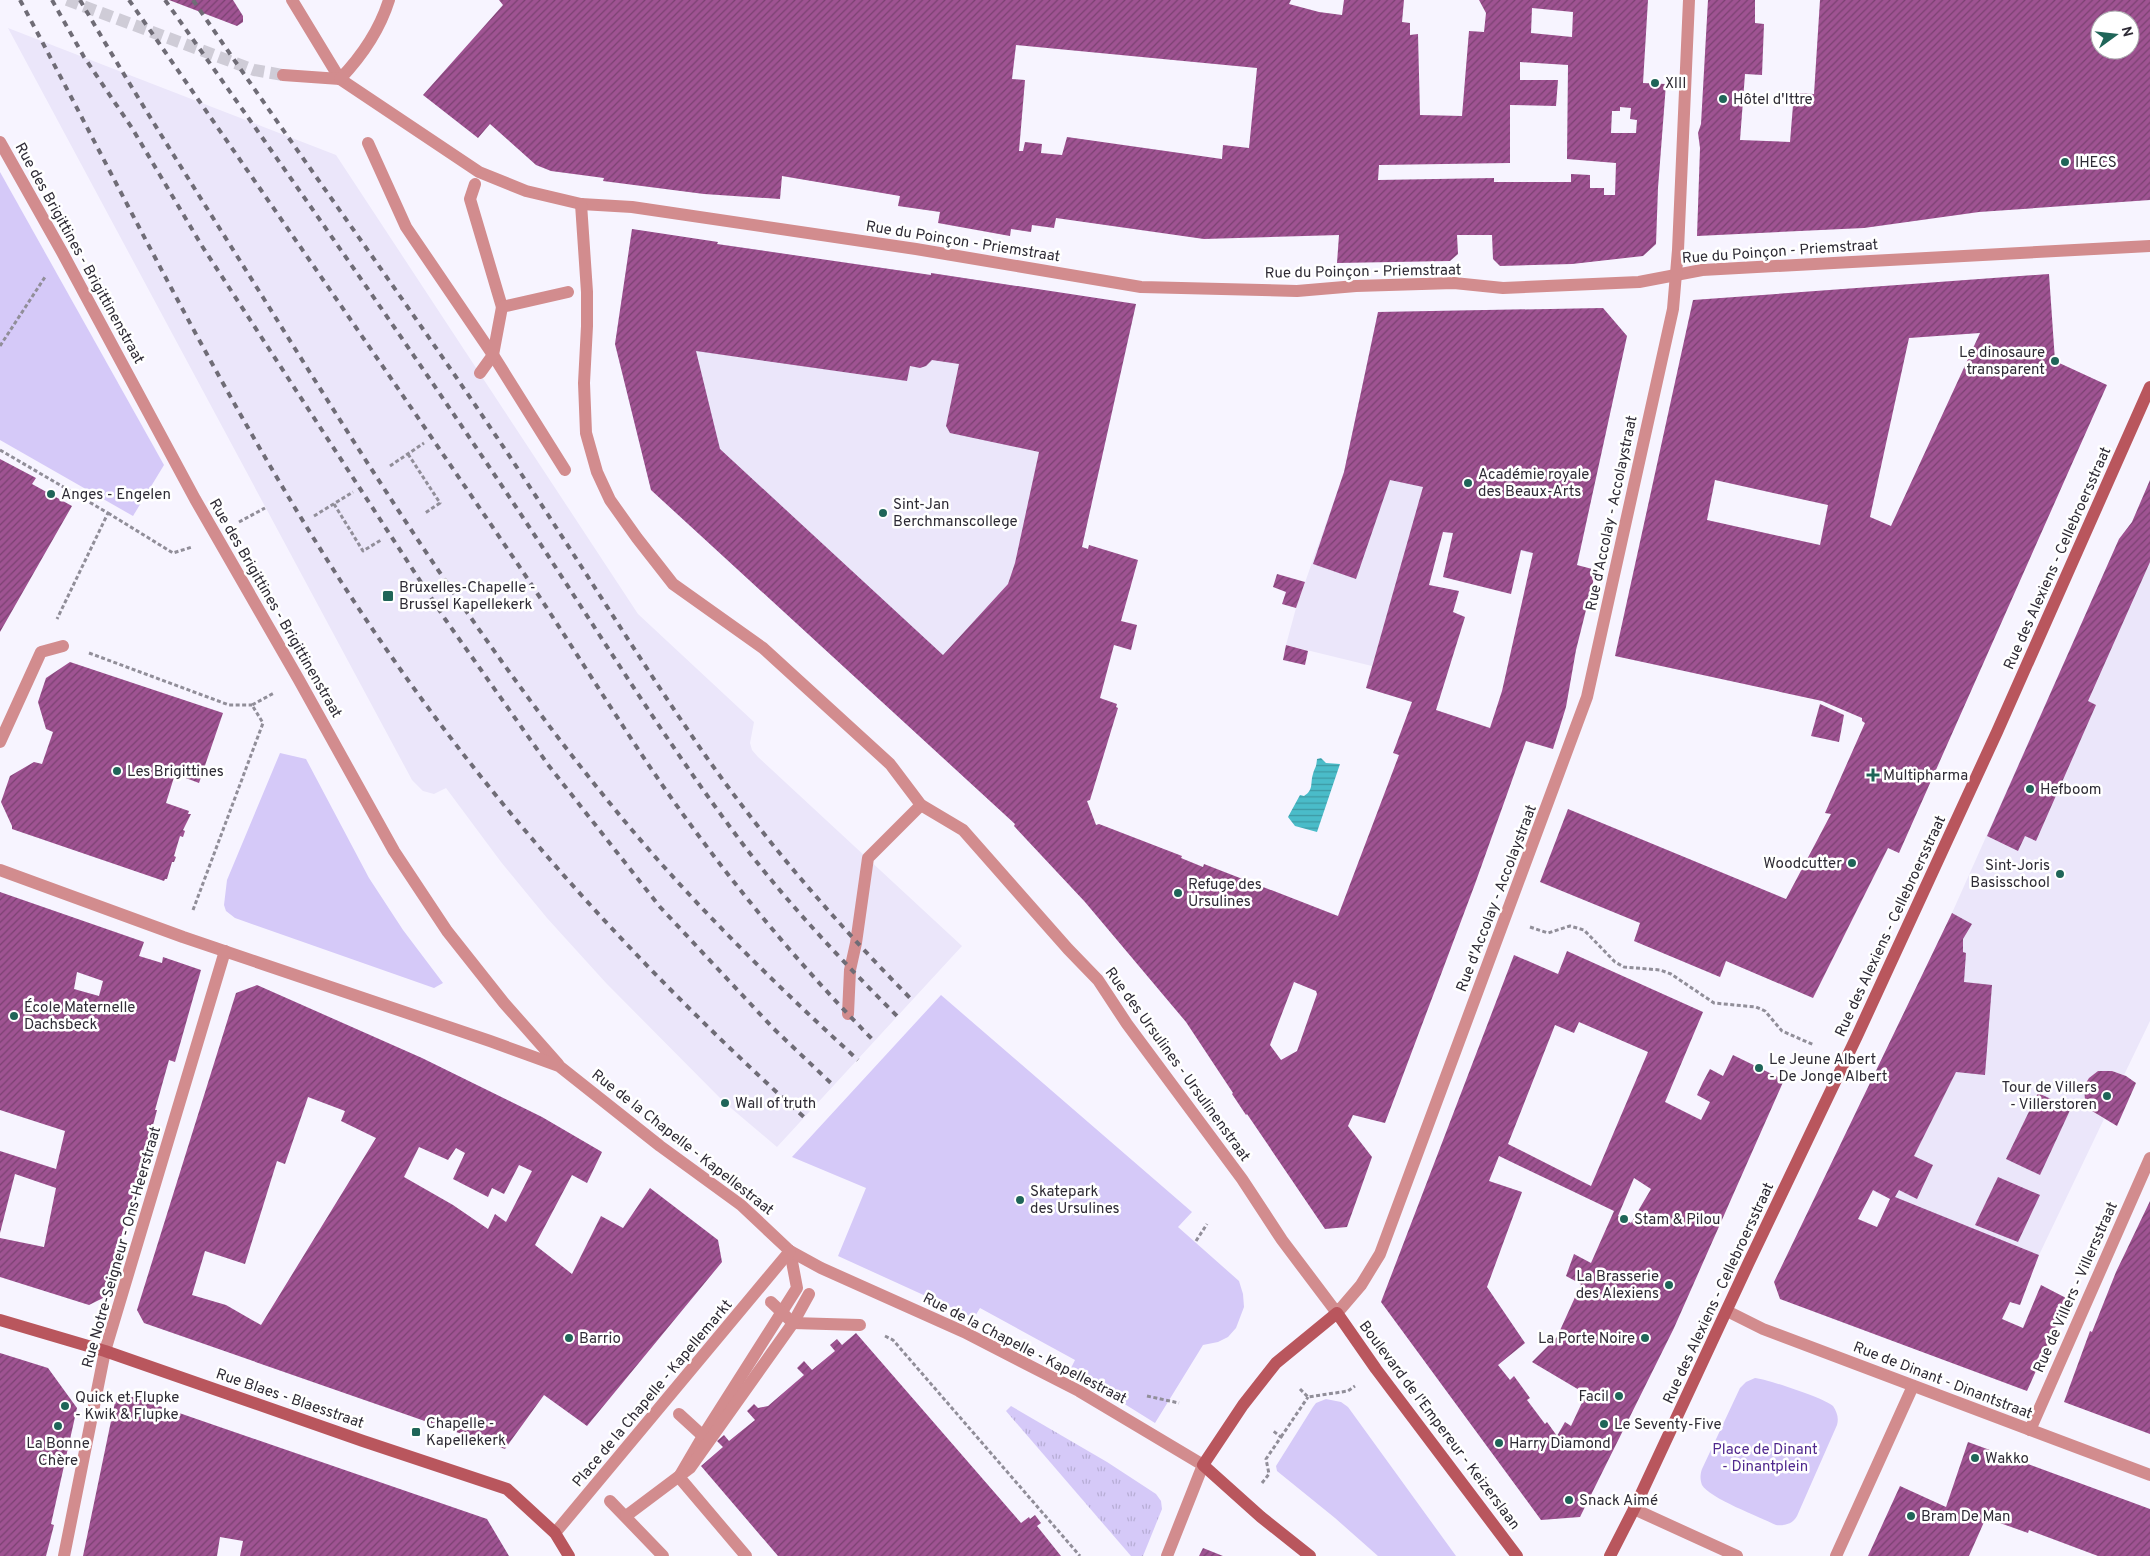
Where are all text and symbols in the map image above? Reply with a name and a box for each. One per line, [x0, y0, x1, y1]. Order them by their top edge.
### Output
north arrow [2090, 10, 2140, 60]
text: N [2117, 25, 2136, 39]
place label: XIII [1665, 75, 1686, 94]
marker: XIII [1649, 77, 1661, 89]
place label: Hôtel d'Ittre [1733, 91, 1813, 110]
marker: Hôtel d'Ittre [1717, 93, 1729, 105]
street label: Rue des Brigittines - Brigittinenstraat [10, 140, 148, 368]
place label: IHECS [2075, 154, 2117, 173]
marker: IHECS [2059, 156, 2071, 168]
street label: Rue du Poinçon - Priemstraat [864, 218, 1061, 267]
street label: Rue du Poinçon - Priemstraat [1681, 236, 1879, 269]
street label: Rue du Poinçon - Priemstraat [1265, 261, 1461, 284]
place label: Le dinosaure transparent [1959, 344, 2045, 380]
marker: Le dinosaure transparent [2049, 355, 2061, 367]
street label: Rue d'Accolay - Accolaystraat [1582, 414, 1642, 613]
street label: Rue des Alexiens - Cellebroersstraat [2000, 444, 2116, 673]
place label: Académie royale des Beaux-Arts [1478, 466, 1589, 502]
marker: Académie royale des Beaux-Arts [1462, 477, 1474, 489]
place label: Anges - Engelen [61, 486, 171, 505]
marker: Anges - Engelen [45, 488, 57, 500]
street label: Rue des Brigittines - Brigittinenstraat [204, 496, 345, 722]
place label: Sint-Jan Berchmanscollege [893, 496, 1018, 532]
marker: Sint-Jan Berchmanscollege [877, 507, 889, 519]
place label: Bruxelles-Chapelle - Brussel Kapellekerk [399, 579, 536, 615]
marker: Bruxelles-Chapelle - Brussel Kapellekerk [381, 589, 395, 603]
place label: Les Brigittines [127, 763, 224, 782]
marker: Les Brigittines [111, 765, 123, 777]
place label: Multipharma [1883, 767, 1968, 786]
marker: Multipharma [1867, 769, 1879, 781]
place label: Hefboom [2040, 781, 2102, 800]
marker: Hefboom [2024, 783, 2036, 795]
street label: Rue d'Accolay - Accolaystraat [1453, 802, 1542, 995]
street label: Rue des Alexiens - Cellebroersstraat [1832, 813, 1951, 1040]
place label: Woodcutter [1763, 855, 1842, 874]
marker: Woodcutter [1846, 857, 1858, 869]
place label: Sint-Joris Basisschool [1970, 857, 2050, 893]
marker: Sint-Joris Basisschool [2054, 868, 2066, 880]
place label: Refuge des Ursulines [1188, 876, 1262, 912]
marker: Refuge des Ursulines [1172, 887, 1184, 899]
street label: Rue des Ursulines - Ursulinenstraat [1100, 964, 1254, 1166]
place label: École Maternelle Dachsbeck [24, 998, 135, 1035]
marker: École Maternelle Dachsbeck [8, 1010, 20, 1022]
place label: Le Jeune Albert - De Jonge Albert [1769, 1051, 1887, 1087]
marker: Le Jeune Albert - De Jonge Albert [1753, 1062, 1765, 1074]
street label: Rue de la Chapelle - Kapellestraat [587, 1066, 777, 1220]
place label: Tour de Villers - Villerstoren [2002, 1079, 2097, 1115]
marker: Tour de Villers - Villerstoren [2101, 1090, 2113, 1102]
place label: Wall of truth [735, 1095, 816, 1114]
marker: Wall of truth [719, 1097, 731, 1109]
street label: Rue Notre-Seigneur - Ons-Heerstraat [79, 1124, 166, 1370]
street label: Rue des Alexiens - Cellebroersstraat [1660, 1180, 1779, 1407]
place label: Skatepark des Ursulines [1030, 1183, 1120, 1219]
marker: Skatepark des Ursulines [1014, 1194, 1026, 1206]
street label: Rue de Villers - Villersstraat [2030, 1199, 2123, 1376]
place label: Stam & Pilou [1634, 1211, 1720, 1230]
marker: Stam & Pilou [1618, 1213, 1630, 1225]
place label: La Brasserie des Alexiens [1576, 1268, 1659, 1304]
marker: La Brasserie des Alexiens [1663, 1279, 1675, 1291]
street label: Rue de la Chapelle - Kapellestraat [919, 1290, 1129, 1409]
street label: Place de la Chapelle - Kapellemarkt [569, 1296, 737, 1492]
street label: Boulevard de l'Empereur - Keizerslaan [1354, 1318, 1524, 1534]
place label: Barrio [579, 1330, 621, 1349]
place label: La Porte Noire [1538, 1330, 1635, 1349]
marker: Barrio [563, 1332, 575, 1344]
marker: La Porte Noire [1639, 1332, 1651, 1344]
street label: Rue de Dinant - Dinantstraat [1850, 1338, 2035, 1424]
street label: Rue Blaes - Blaesstraat [213, 1365, 366, 1434]
place label: Facil [1578, 1388, 1609, 1407]
place label: Quick et Flupke - Kwik & Flupke [75, 1389, 179, 1425]
marker: Facil [1613, 1390, 1625, 1402]
marker: Quick et Flupke - Kwik & Flupke [59, 1400, 71, 1412]
place label: Chapelle - Kapellekerk [426, 1415, 506, 1451]
place label: Le Seventy-Five [1614, 1416, 1722, 1435]
marker: Le Seventy-Five [1598, 1418, 1610, 1430]
marker: La Bonne Chère [52, 1420, 64, 1432]
marker: Chapelle - Kapellekerk [410, 1426, 422, 1438]
place label: La Bonne Chère [26, 1435, 90, 1471]
place label: Harry Diamond [1509, 1435, 1611, 1454]
marker: Harry Diamond [1493, 1437, 1505, 1449]
park label: Place de Dinant - Dinantplein [1712, 1441, 1818, 1477]
place label: Wakko [1985, 1450, 2029, 1469]
marker: Wakko [1969, 1452, 1981, 1464]
place label: Snack Aimé [1579, 1492, 1658, 1511]
marker: Snack Aimé [1563, 1494, 1575, 1506]
place label: Bram De Man [1921, 1508, 2011, 1527]
marker: Bram De Man [1905, 1510, 1917, 1522]

